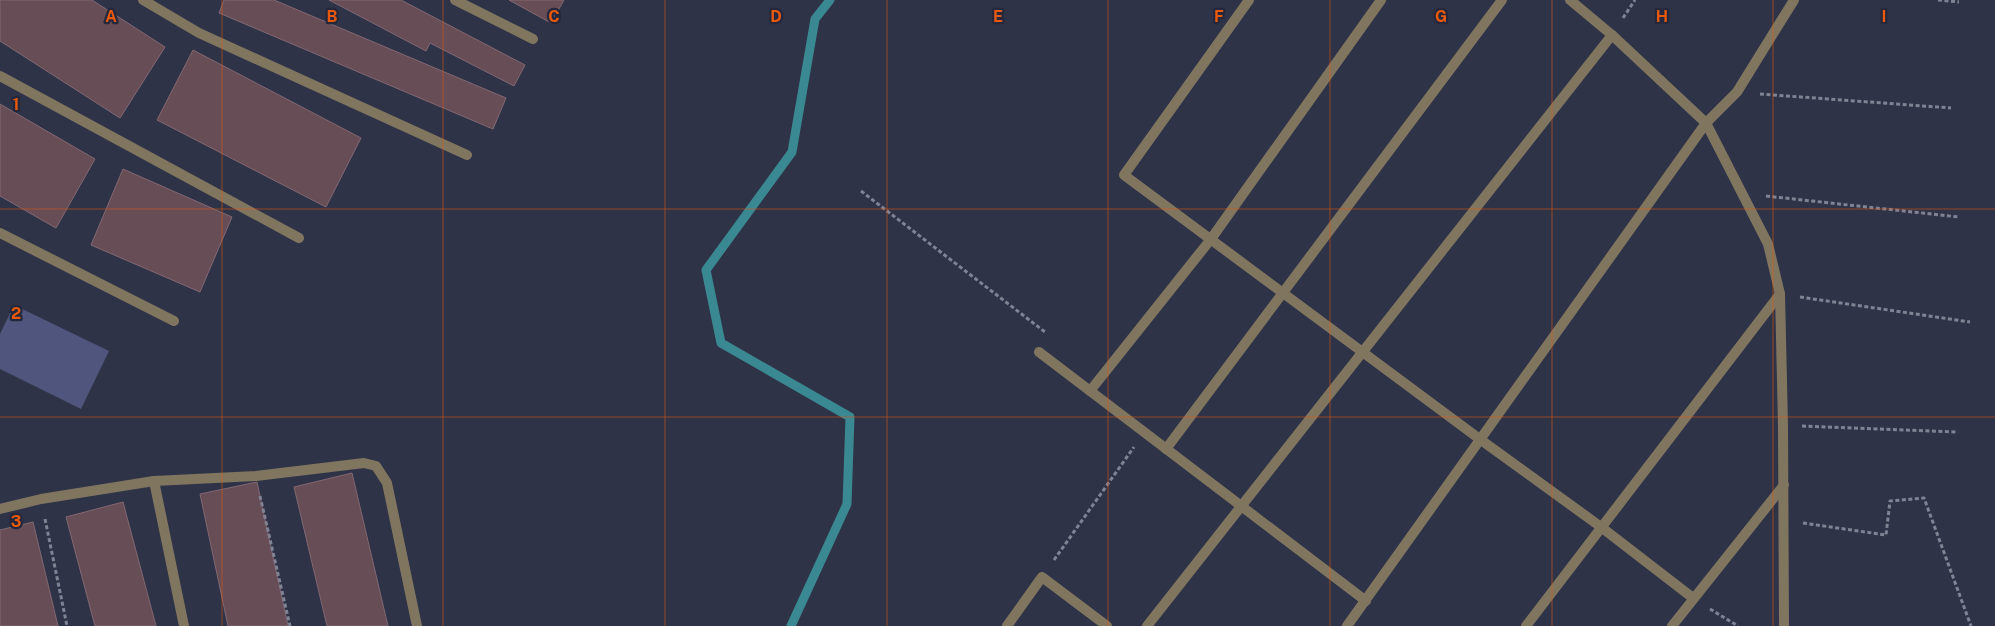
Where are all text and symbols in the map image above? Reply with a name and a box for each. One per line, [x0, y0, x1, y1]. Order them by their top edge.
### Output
text: A [105, 7, 117, 26]
text: B [327, 7, 338, 26]
text: C [548, 7, 560, 26]
text: D [770, 7, 782, 26]
text: E [993, 7, 1003, 26]
text: F [1214, 7, 1224, 26]
text: G [1435, 7, 1447, 26]
text: H [1656, 7, 1668, 26]
text: I [1882, 7, 1886, 26]
text: 1 [13, 95, 19, 114]
text: 2 [11, 304, 21, 323]
text: 3 [11, 512, 21, 531]

